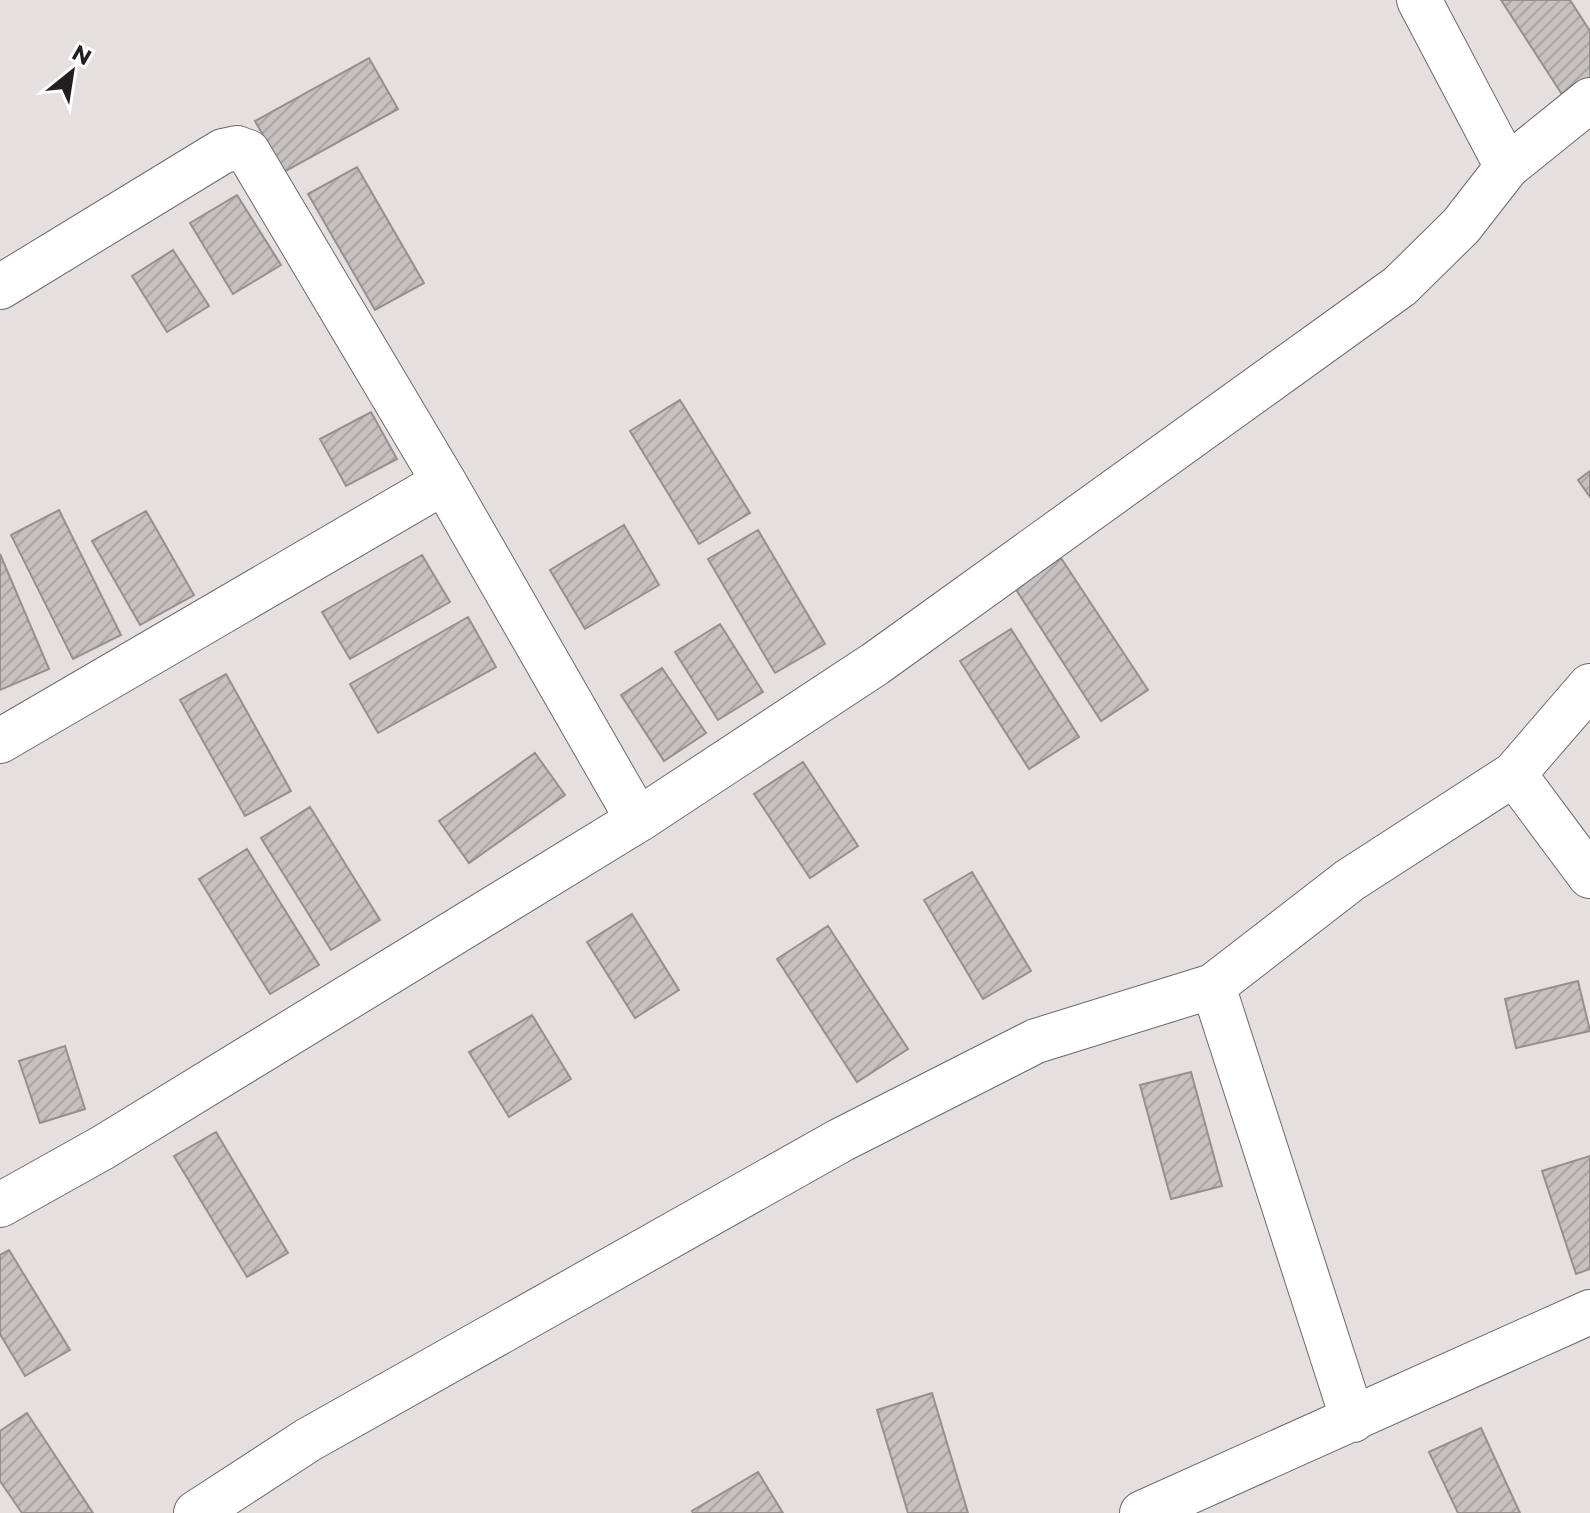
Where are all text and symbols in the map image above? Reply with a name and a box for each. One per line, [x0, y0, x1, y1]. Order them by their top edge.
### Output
north arrow [32, 32, 112, 112]
text: N [67, 39, 96, 71]

